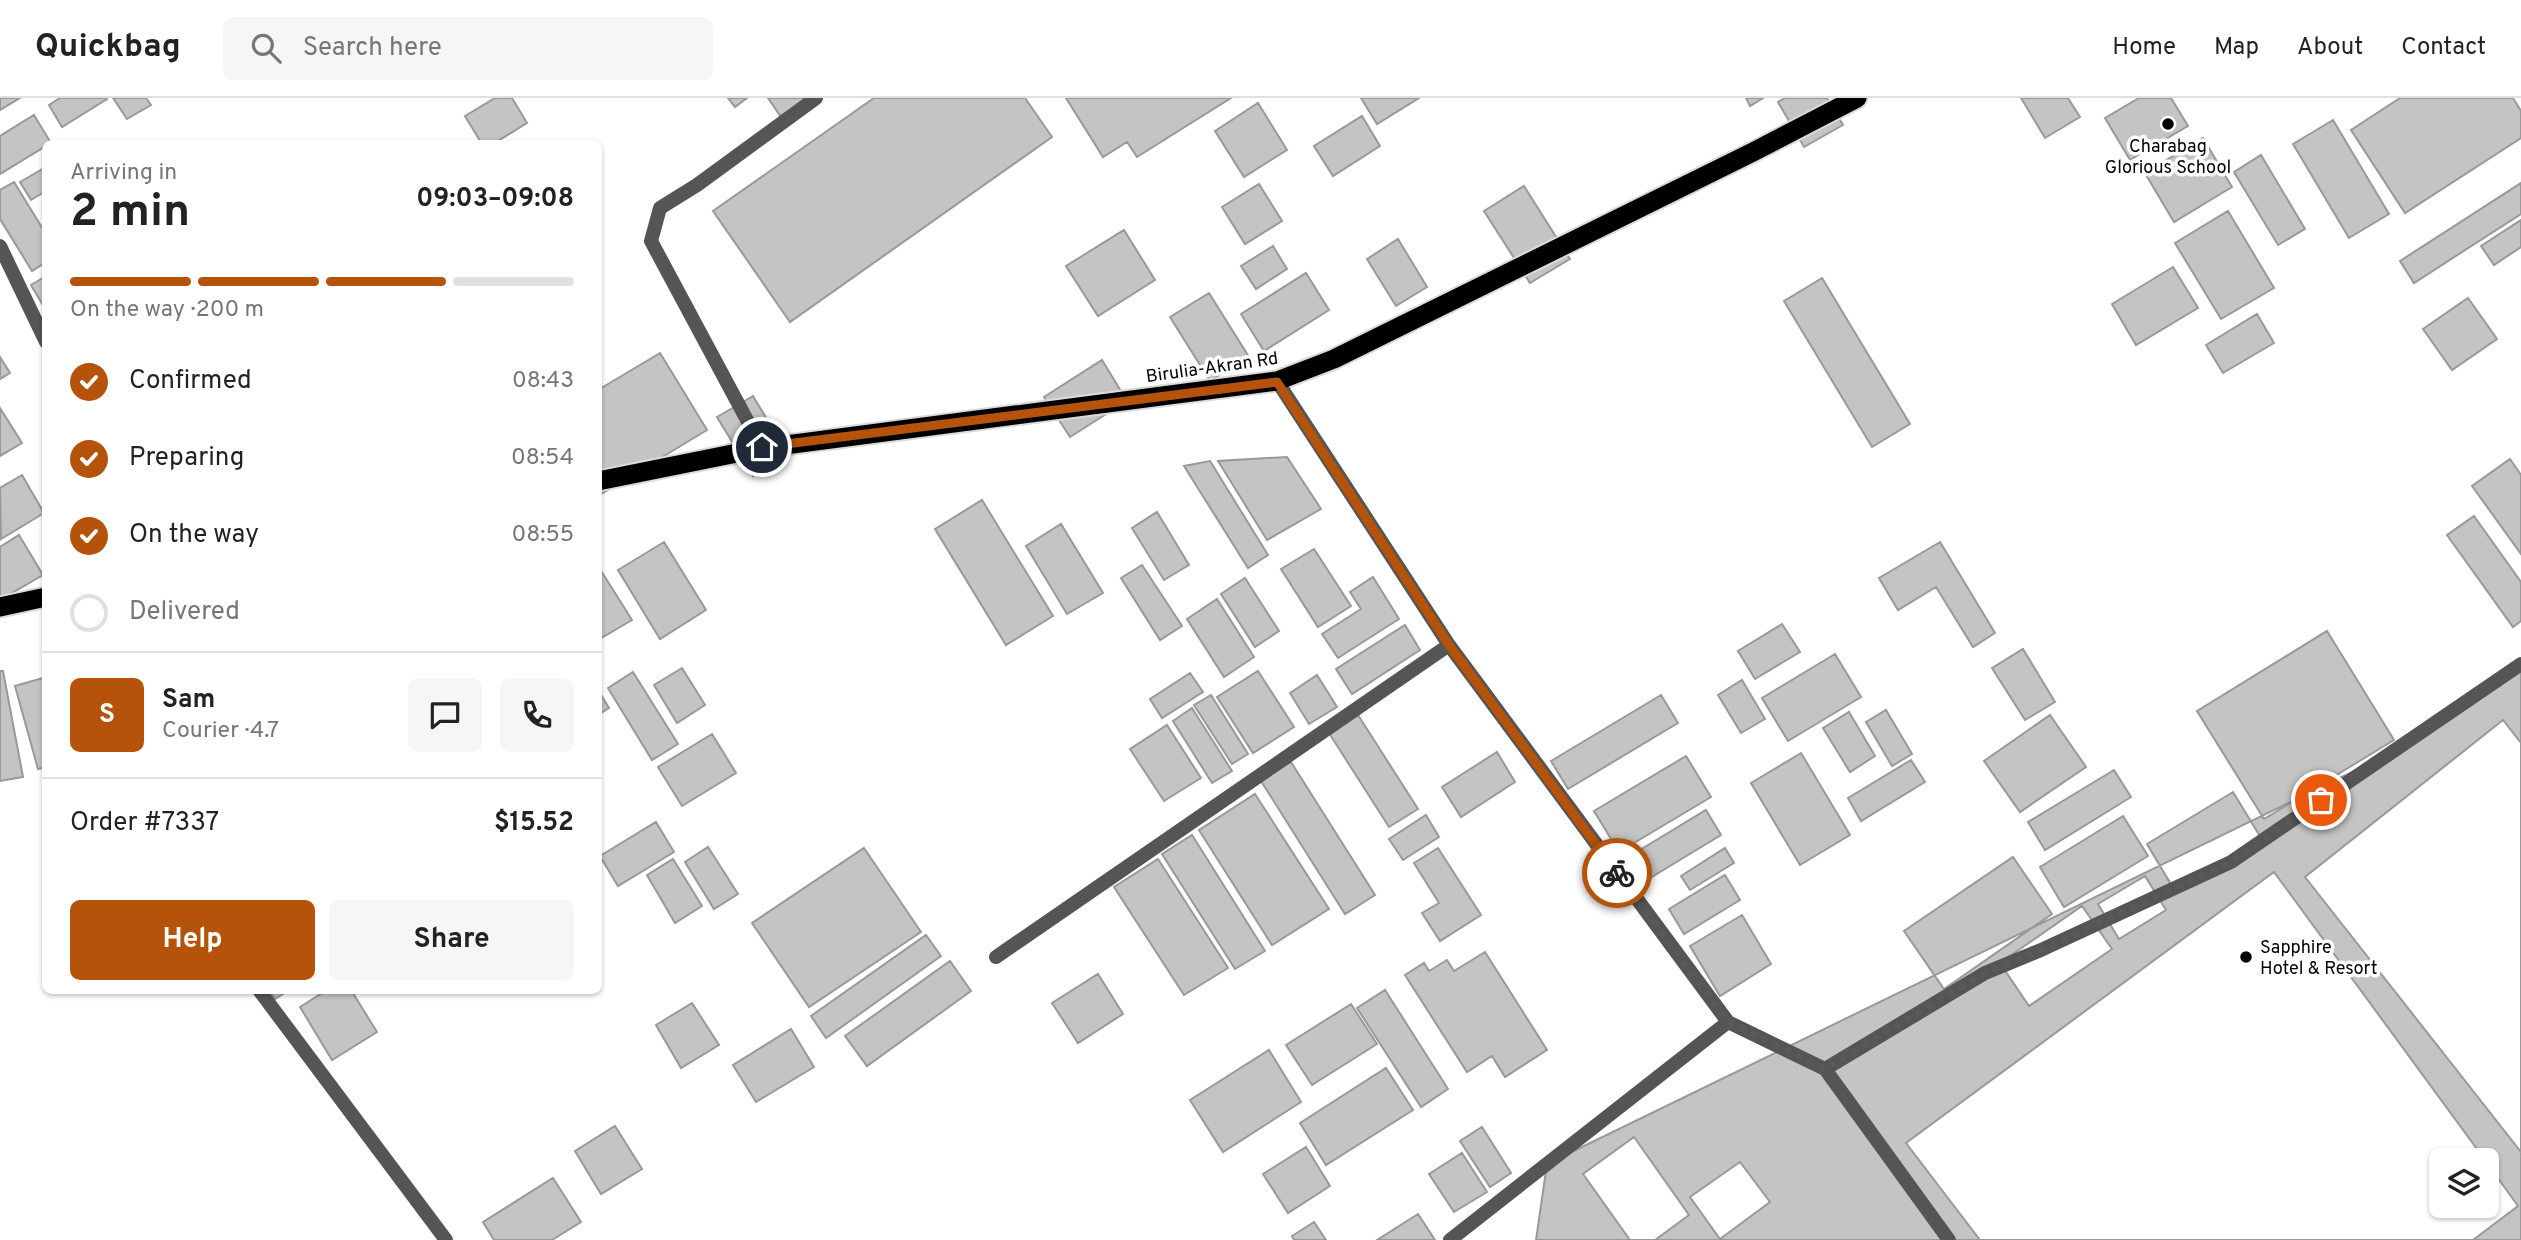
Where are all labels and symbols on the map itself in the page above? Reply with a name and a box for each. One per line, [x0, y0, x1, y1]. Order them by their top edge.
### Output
marker: Charabag Glorious School [2160, 116, 2176, 132]
place label: Charabag Glorious School [2105, 136, 2231, 180]
street label: Birulia-Akran Rd [1145, 348, 1280, 389]
pin [732, 417, 792, 477]
pin [2291, 770, 2351, 830]
courier [1582, 838, 1652, 908]
place label: Sapphire Hotel & Resort [2260, 937, 2378, 981]
marker: Sapphire Hotel & Resort [2238, 949, 2254, 965]

